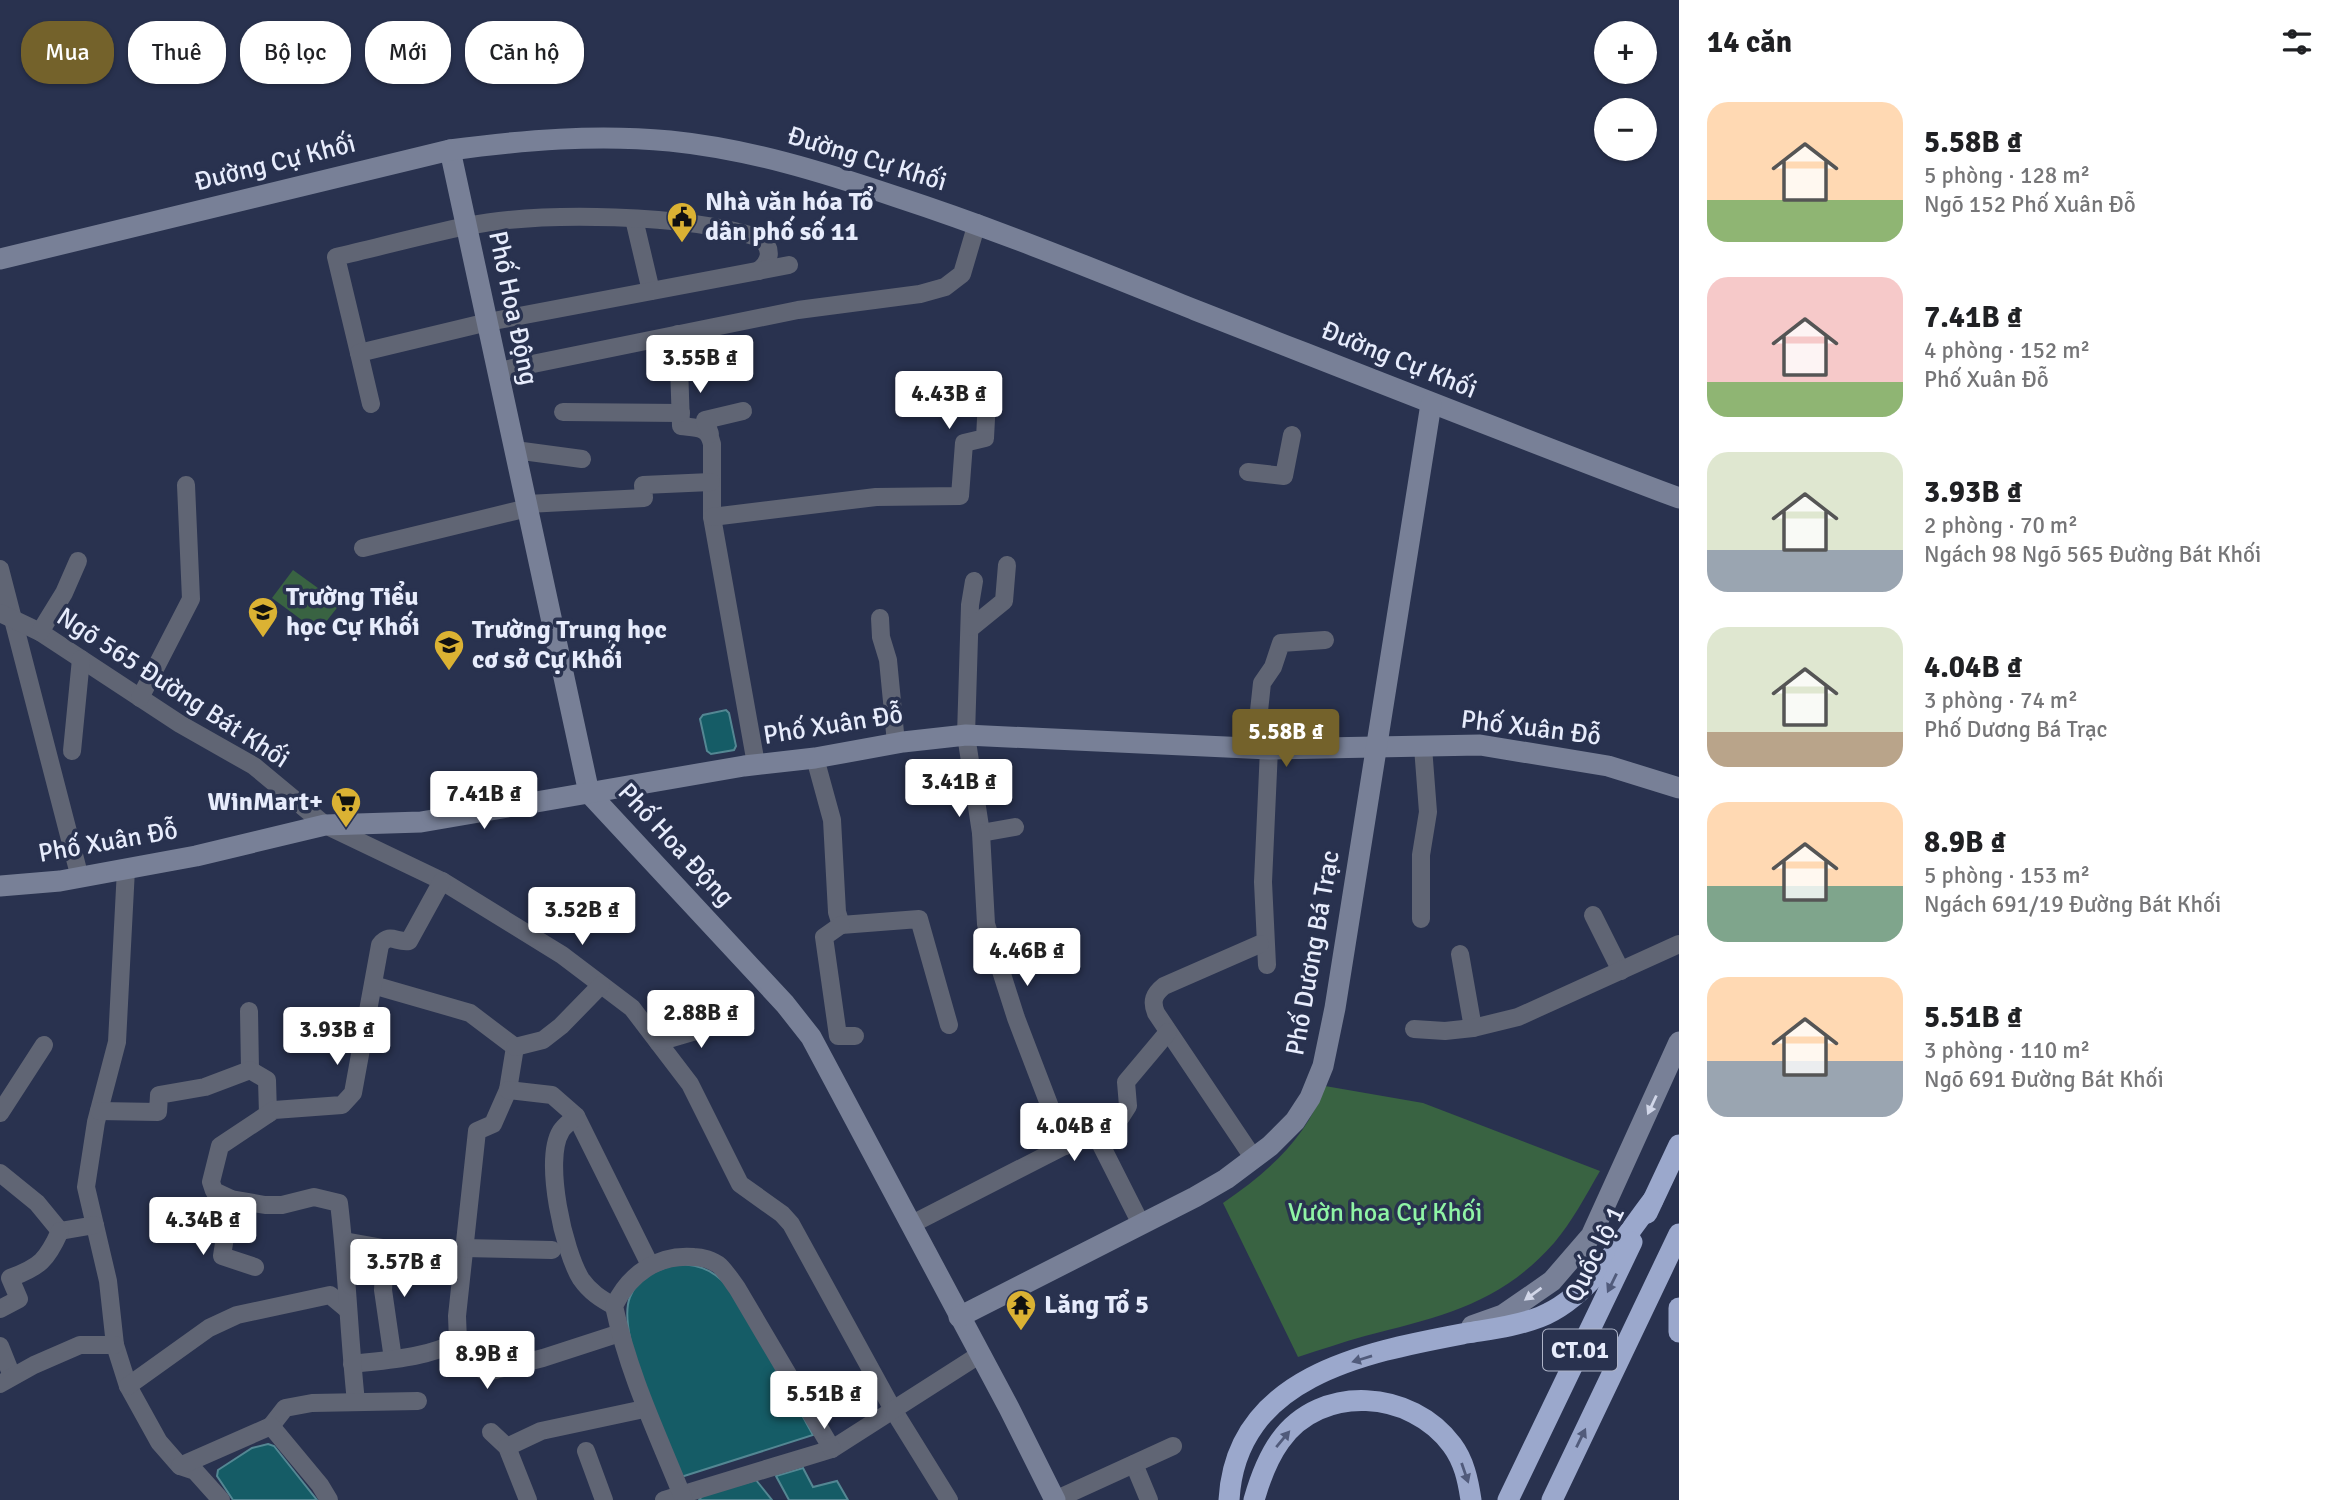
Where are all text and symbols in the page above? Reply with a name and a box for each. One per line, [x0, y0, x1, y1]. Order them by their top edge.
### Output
chip: Mua [21, 21, 114, 84]
chip: Thuê [128, 21, 226, 84]
chip: Bộ lọc [240, 21, 351, 84]
chip: Mới [365, 21, 451, 84]
chip: Căn hộ [465, 21, 584, 84]
map controls [1594, 21, 1657, 161]
button: + [1594, 21, 1657, 84]
icon: filters [2278, 23, 2316, 61]
text: 14 căn [1707, 24, 1792, 61]
button: − [1594, 98, 1657, 161]
street label: Đường Cự Khối [783, 120, 951, 198]
text: 5.58B ₫ [1924, 124, 2022, 161]
street label: Đường Cự Khối [191, 128, 359, 198]
icon: home [1763, 130, 1847, 214]
text: 5 phòng · 128 m² [1924, 161, 2090, 190]
place label: Nhà văn hóa Tổ dân phố số 11 [705, 185, 874, 248]
text: Ngõ 152 Phố Xuân Đỗ [1924, 190, 2136, 219]
public building icon: Nhà văn hóa Tổ dân phố số 11 [665, 200, 699, 244]
street label: Phố Hoa Động [481, 228, 545, 388]
text: 7.41B ₫ [1924, 299, 2022, 336]
icon: home [1763, 305, 1847, 389]
street label: Đường Cự Khối [1317, 314, 1481, 406]
pin: 3.55B ₫ [635, 336, 765, 395]
text: 4 phòng · 152 m² [1924, 336, 2090, 365]
text: 3.55B ₫ [662, 343, 738, 372]
text: Phố Xuân Đỗ [1924, 365, 2049, 394]
pin: 4.43B ₫ [884, 372, 1014, 431]
text: 4.43B ₫ [911, 379, 987, 408]
text: 3.93B ₫ [1924, 474, 2022, 511]
icon: home [1763, 480, 1847, 564]
text: 2 phòng · 70 m² [1924, 511, 2078, 540]
text: Ngách 98 Ngõ 565 Đường Bát Khối [1924, 540, 2261, 569]
place label: Trường Tiểu học Cự Khối [286, 580, 420, 643]
school or university icon: Trường Tiểu học Cự Khối [246, 595, 280, 639]
street label: Ngõ 565 Đường Bát Khối [51, 601, 295, 775]
place label: Trường Trung học cơ sở Cự Khối [472, 614, 667, 676]
school or university icon: Trường Trung học cơ sở Cự Khối [432, 628, 466, 672]
text: 4.04B ₫ [1924, 649, 2022, 686]
icon: home [1763, 655, 1847, 739]
text: 3 phòng · 74 m² [1924, 686, 2078, 715]
street label: Phố Xuân Đỗ [761, 698, 905, 752]
street label: Phố Xuân Đỗ [1459, 704, 1603, 752]
pin: 5.58B ₫ [1221, 710, 1351, 769]
text: Phố Dương Bá Trạc [1924, 715, 2107, 744]
text: 5.58B ₫ [1248, 717, 1324, 746]
pin: 3.41B ₫ [894, 760, 1024, 819]
text: 3.41B ₫ [921, 767, 997, 796]
pin: 7.41B ₫ [419, 772, 549, 831]
street label: Phố Hoa Động [611, 777, 741, 913]
text: 7.41B ₫ [446, 779, 522, 808]
supermarket icon: WinMart+ [329, 785, 363, 829]
place label: WinMart+ [207, 786, 323, 818]
street label: Phố Xuân Đỗ [36, 814, 180, 870]
text: 8.9B ₫ [1924, 824, 2006, 861]
icon: home [1763, 830, 1847, 914]
street label: Phố Dương Bá Trạc [1279, 848, 1347, 1058]
text: 5 phòng · 153 m² [1924, 861, 2090, 890]
pin: 3.52B ₫ [517, 888, 647, 947]
text: Ngách 691/19 Đường Bát Khối [1924, 890, 2221, 919]
text: 3.52B ₫ [544, 895, 620, 924]
pin: 4.46B ₫ [962, 928, 1092, 988]
text: 4.46B ₫ [989, 936, 1065, 965]
pin: 2.88B ₫ [636, 990, 766, 1050]
text: 2.88B ₫ [663, 998, 739, 1027]
text: 5.51B ₫ [1924, 999, 2022, 1036]
icon: home [1763, 1005, 1847, 1089]
pin: 3.93B ₫ [272, 1007, 402, 1067]
text: 3.93B ₫ [299, 1015, 375, 1044]
text: 3 phòng · 110 m² [1924, 1036, 2090, 1065]
text: Ngõ 691 Đường Bát Khối [1924, 1065, 2164, 1094]
one-way arrow [1646, 1094, 1657, 1115]
pin: 4.04B ₫ [1009, 1104, 1139, 1163]
text: 4.04B ₫ [1036, 1111, 1112, 1140]
park label: Vườn hoa Cự Khối [1288, 1197, 1482, 1229]
pin: 4.34B ₫ [138, 1198, 268, 1257]
street label: Quốc lộ 1 [1558, 1201, 1632, 1307]
text: 4.34B ₫ [165, 1205, 241, 1234]
pin: 3.57B ₫ [339, 1240, 469, 1299]
text: 3.57B ₫ [366, 1247, 442, 1276]
one-way arrow [1607, 1273, 1618, 1293]
one-way arrow [1524, 1287, 1542, 1301]
temple icon: Lăng Tổ 5 [1004, 1288, 1038, 1332]
place label: Lăng Tổ 5 [1044, 1288, 1149, 1321]
road number: CT.01 [1543, 1330, 1617, 1370]
pin: 8.9B ₫ [430, 1332, 544, 1391]
text: 8.9B ₫ [455, 1339, 519, 1368]
one-way arrow [1351, 1354, 1372, 1364]
pin: 5.51B ₫ [759, 1372, 889, 1431]
text: 5.51B ₫ [786, 1379, 862, 1408]
one-way arrow [1576, 1428, 1587, 1448]
one-way arrow [1275, 1430, 1291, 1448]
one-way arrow [1460, 1462, 1471, 1483]

